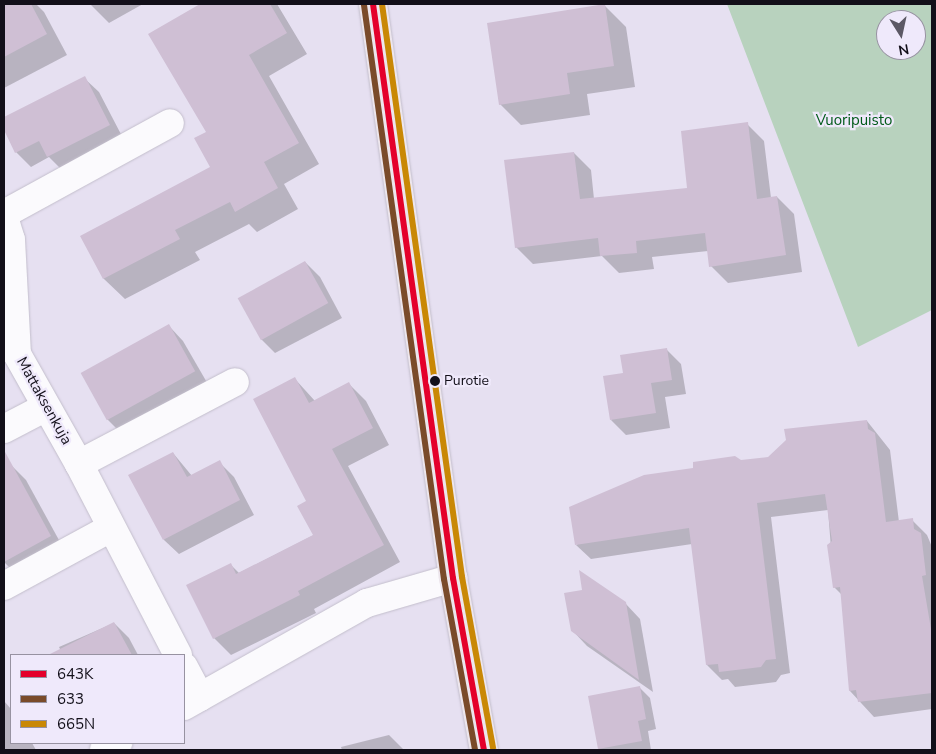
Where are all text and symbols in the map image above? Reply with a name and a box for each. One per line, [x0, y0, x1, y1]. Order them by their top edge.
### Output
north arrow [876, 10, 926, 60]
text: N [897, 39, 910, 60]
park label: Vuoripuisto [816, 112, 892, 130]
street label: Mattaksenkuja [12, 354, 76, 448]
place label: Purotie [444, 373, 489, 389]
marker: Purotie [430, 376, 440, 386]
legend [10, 654, 185, 744]
text: 643K [57, 664, 93, 684]
text: 633 [57, 689, 84, 709]
text: 665N [57, 714, 95, 734]

